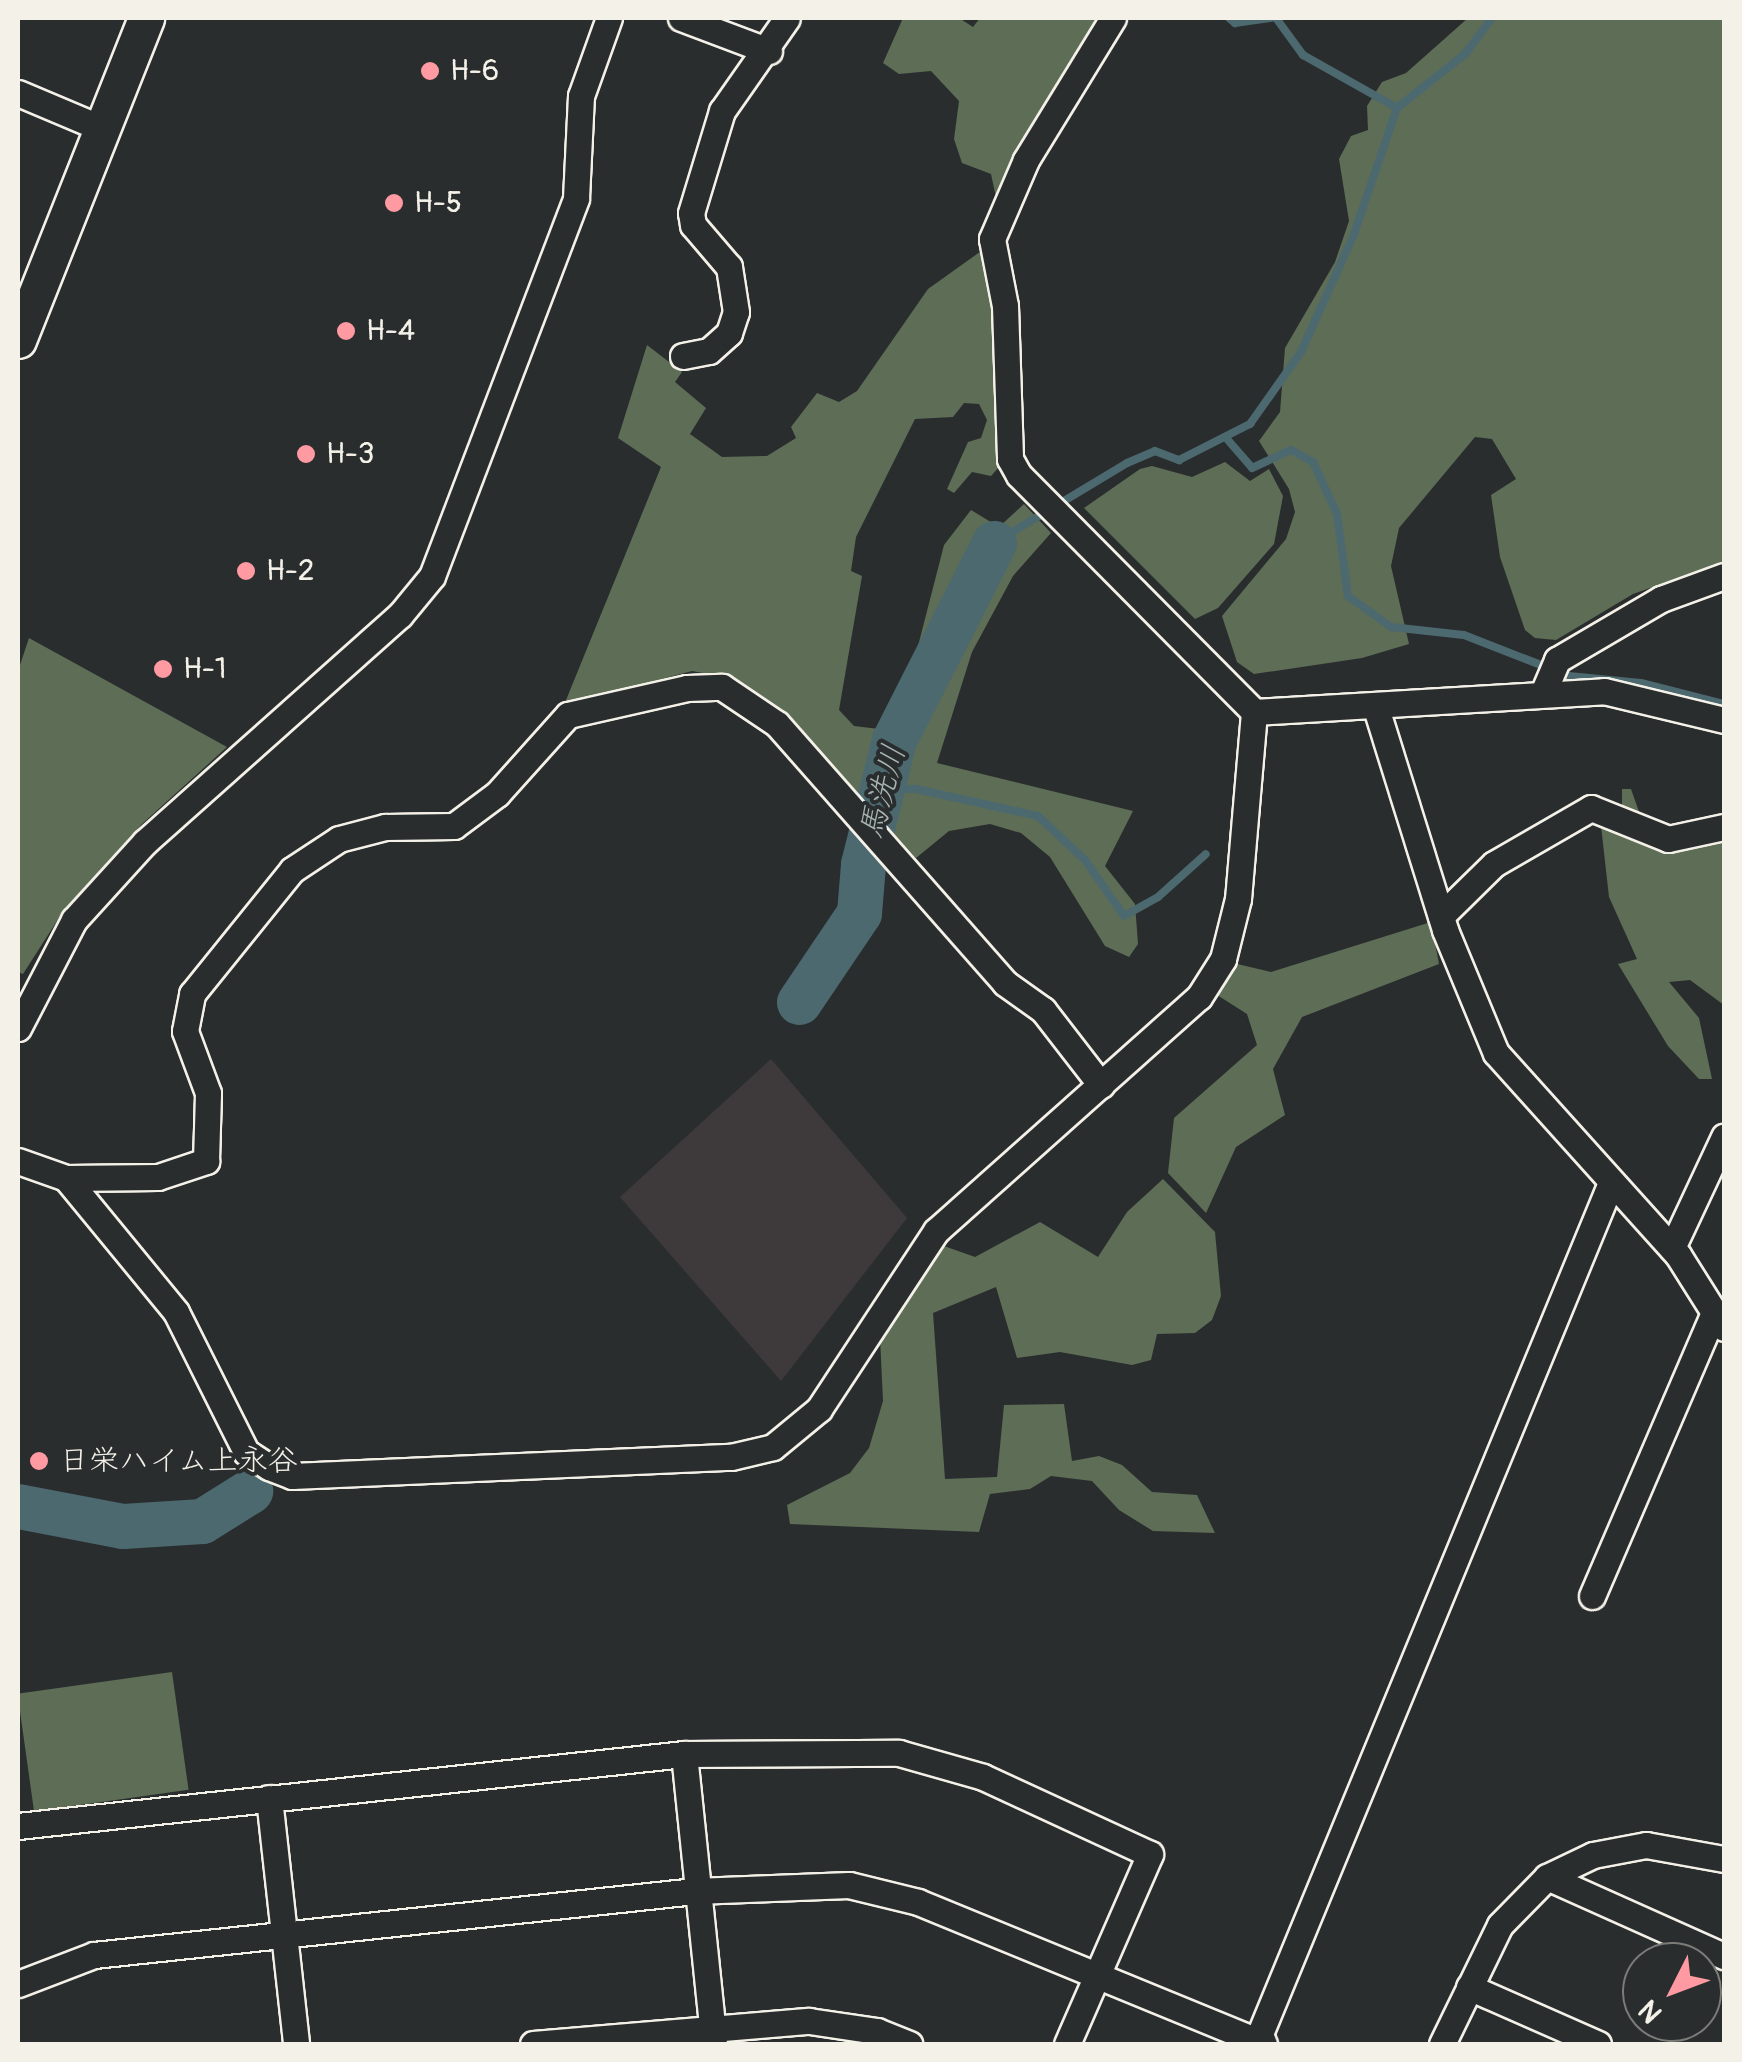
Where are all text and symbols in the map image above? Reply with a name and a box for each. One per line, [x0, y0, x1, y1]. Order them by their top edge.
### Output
place label: H-6 [450, 53, 499, 89]
marker: H-6 [419, 60, 441, 82]
place label: H-5 [414, 185, 462, 221]
marker: H-5 [383, 192, 405, 214]
place label: H-4 [366, 313, 415, 349]
marker: H-4 [335, 320, 357, 342]
place label: H-3 [326, 436, 375, 472]
marker: H-3 [295, 443, 317, 465]
place label: H-2 [266, 553, 315, 589]
marker: H-2 [235, 560, 257, 582]
place label: H-1 [183, 651, 226, 687]
marker: H-1 [152, 658, 174, 680]
water label: 馬洗川 [852, 741, 914, 843]
place label: 日栄ハイム上永谷 [59, 1443, 299, 1479]
marker: 日栄ハイム上永谷 [28, 1450, 50, 1472]
north arrow [1622, 1942, 1722, 2042]
text: N [1631, 1992, 1670, 2030]

